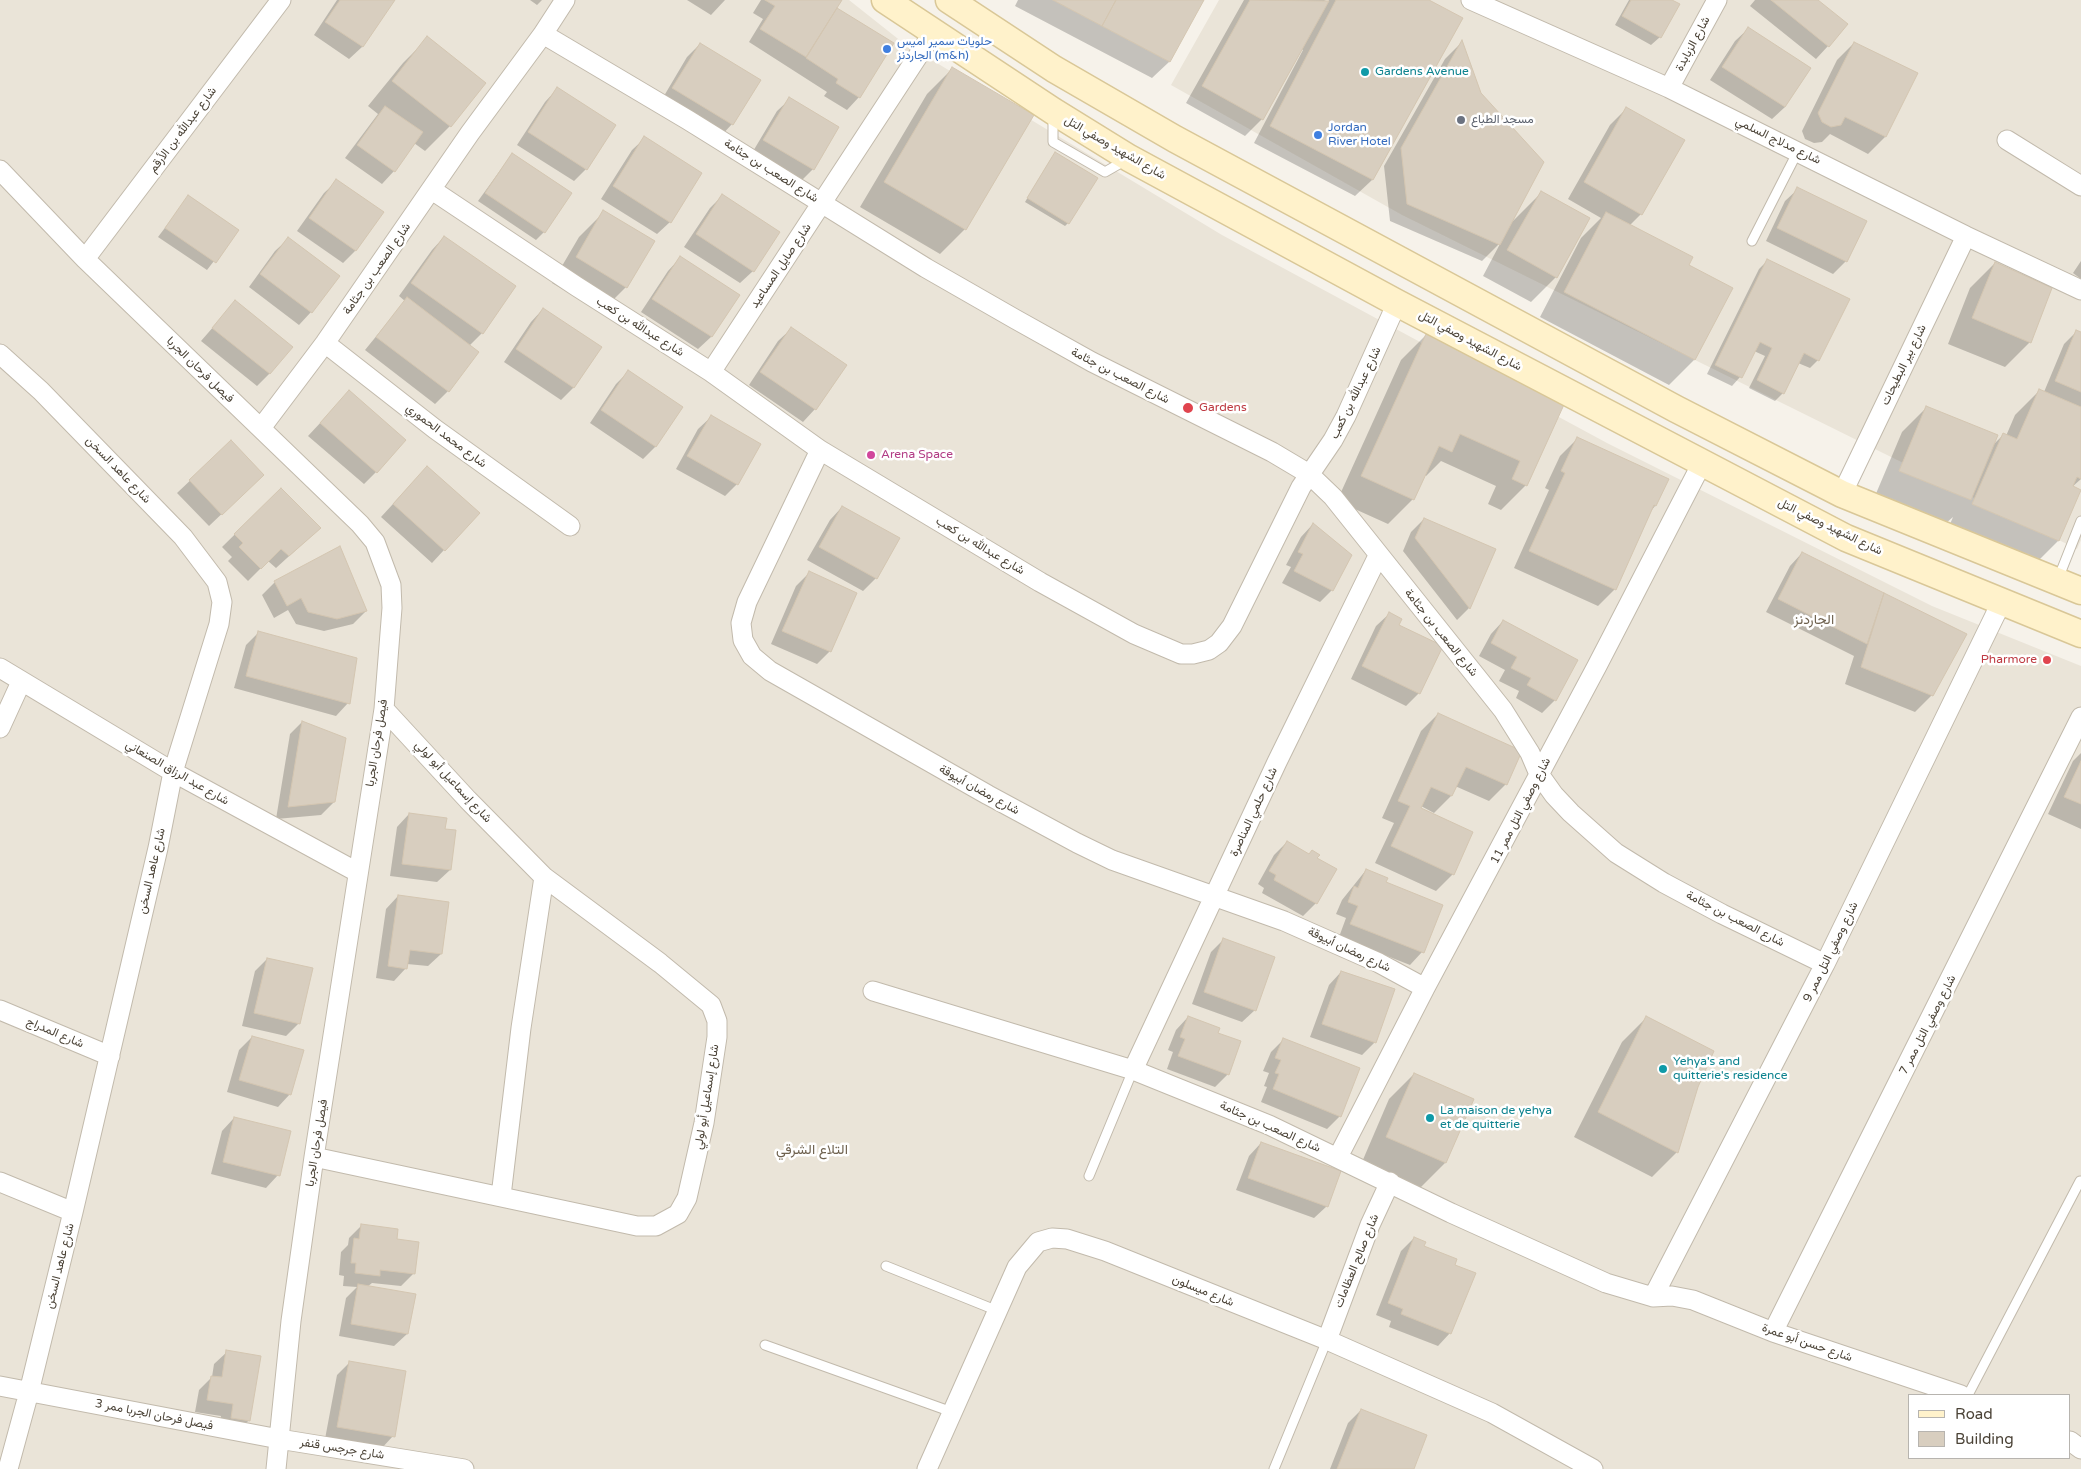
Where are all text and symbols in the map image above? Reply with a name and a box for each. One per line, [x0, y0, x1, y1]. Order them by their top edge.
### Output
street label: شارع الزبابدة [1673, 14, 1713, 74]
place label: حلويات سمير اميس الجاردنز (m&h) [897, 35, 992, 63]
marker: حلويات سمير اميس الجاردنز (m&h) [881, 43, 893, 55]
place label: Gardens Avenue [1375, 65, 1469, 79]
marker: Gardens Avenue [1359, 66, 1371, 78]
street label: شارع عبدالله بن الأرقم [146, 84, 220, 176]
street label: شارع الشهيد وصفي التل [1062, 113, 1168, 183]
place label: مسجد الطباع [1471, 113, 1534, 127]
marker: مسجد الطباع [1455, 114, 1467, 126]
street label: شارع مدلاج السلمي [1733, 114, 1823, 168]
place label: Jordan River Hotel [1328, 121, 1391, 149]
marker: Jordan River Hotel [1312, 129, 1324, 141]
street label: شارع الصعب بن جثامة [721, 136, 821, 206]
street label: شارع الصعب بن جثامة [340, 220, 414, 318]
street label: شارع صايل المساعيد [747, 221, 815, 311]
street label: شارع عبدالله بن كعب [593, 294, 687, 360]
street label: شارع الشهيد وصفي التل [1416, 308, 1524, 374]
street label: شارع بير البطيحات [1878, 322, 1930, 408]
street label: فيصل فرحان الجربا [163, 334, 237, 406]
street label: شارع عبدالله بن كعب [1327, 344, 1385, 442]
street label: شارع الصعب بن جثامة [1068, 345, 1172, 407]
street label: شارع محمد الحموري [403, 401, 489, 471]
marker: Gardens [1181, 401, 1195, 415]
place label: Gardens [1199, 401, 1247, 415]
street label: شارع عاهد السخن [82, 433, 154, 507]
place label: Arena Space [881, 448, 953, 462]
marker: Arena Space [865, 449, 877, 461]
street label: شارع الشهيد وصفي التل [1775, 495, 1885, 559]
street label: شارع عبدالله بن كعب [933, 514, 1027, 578]
street label: شارع الصعب بن جثامة [1401, 586, 1481, 680]
district label: الجاردنز [1794, 612, 1834, 628]
place label: Pharmore [1981, 653, 2037, 667]
marker: Pharmore [2041, 654, 2053, 666]
street label: فيصل فرحان الجربا [363, 698, 391, 788]
street label: شارع عبد الرزاق الصنعاني [123, 737, 231, 809]
street label: شارع إسماعيل أبو لولي [411, 738, 495, 826]
street label: شارع وصفي التل ممر 11 [1488, 755, 1554, 867]
street label: شارع رمضان أبيوقة [936, 762, 1022, 818]
street label: شارع حلمي المناصرة [1227, 765, 1281, 859]
street label: شارع عاهد السخن [135, 827, 169, 915]
street label: شارع الصعب بن جثامة [1683, 888, 1787, 950]
street label: شارع وصفي التل ممر 9 [1800, 899, 1862, 1005]
street label: شارع رمضان أبيوقة [1305, 924, 1393, 976]
street label: شارع وصفي التل ممر 7 [1897, 973, 1959, 1077]
street label: شارع المدراج [24, 1014, 86, 1052]
street label: شارع إسماعيل أبو لولي [692, 1043, 722, 1151]
place label: Yehya's and quitterie's residence [1673, 1055, 1787, 1083]
marker: Yehya's and quitterie's residence [1657, 1063, 1669, 1075]
street label: فيصل فرحان الجربا [303, 1098, 331, 1188]
street label: شارع الصعب بن جثامة [1217, 1098, 1323, 1156]
place label: La maison de yehya et de quitterie [1440, 1104, 1552, 1132]
marker: La maison de yehya et de quitterie [1424, 1112, 1436, 1124]
district label: التلاع الشرقي [776, 1142, 848, 1158]
street label: شارع صالح العظامات [1332, 1212, 1382, 1310]
street label: شارع عاهد السخن [42, 1222, 78, 1310]
street label: شارع ميسلون [1170, 1272, 1236, 1310]
street label: شارع حسن أبو عمرة [1760, 1321, 1854, 1365]
legend [1908, 1394, 2071, 1459]
street label: فيصل فرحان الجربا ممر 3 [94, 1396, 214, 1434]
text: Road [1955, 1405, 1993, 1423]
text: Building [1955, 1430, 2014, 1448]
street label: شارع جرجس قنفر [299, 1435, 385, 1463]

